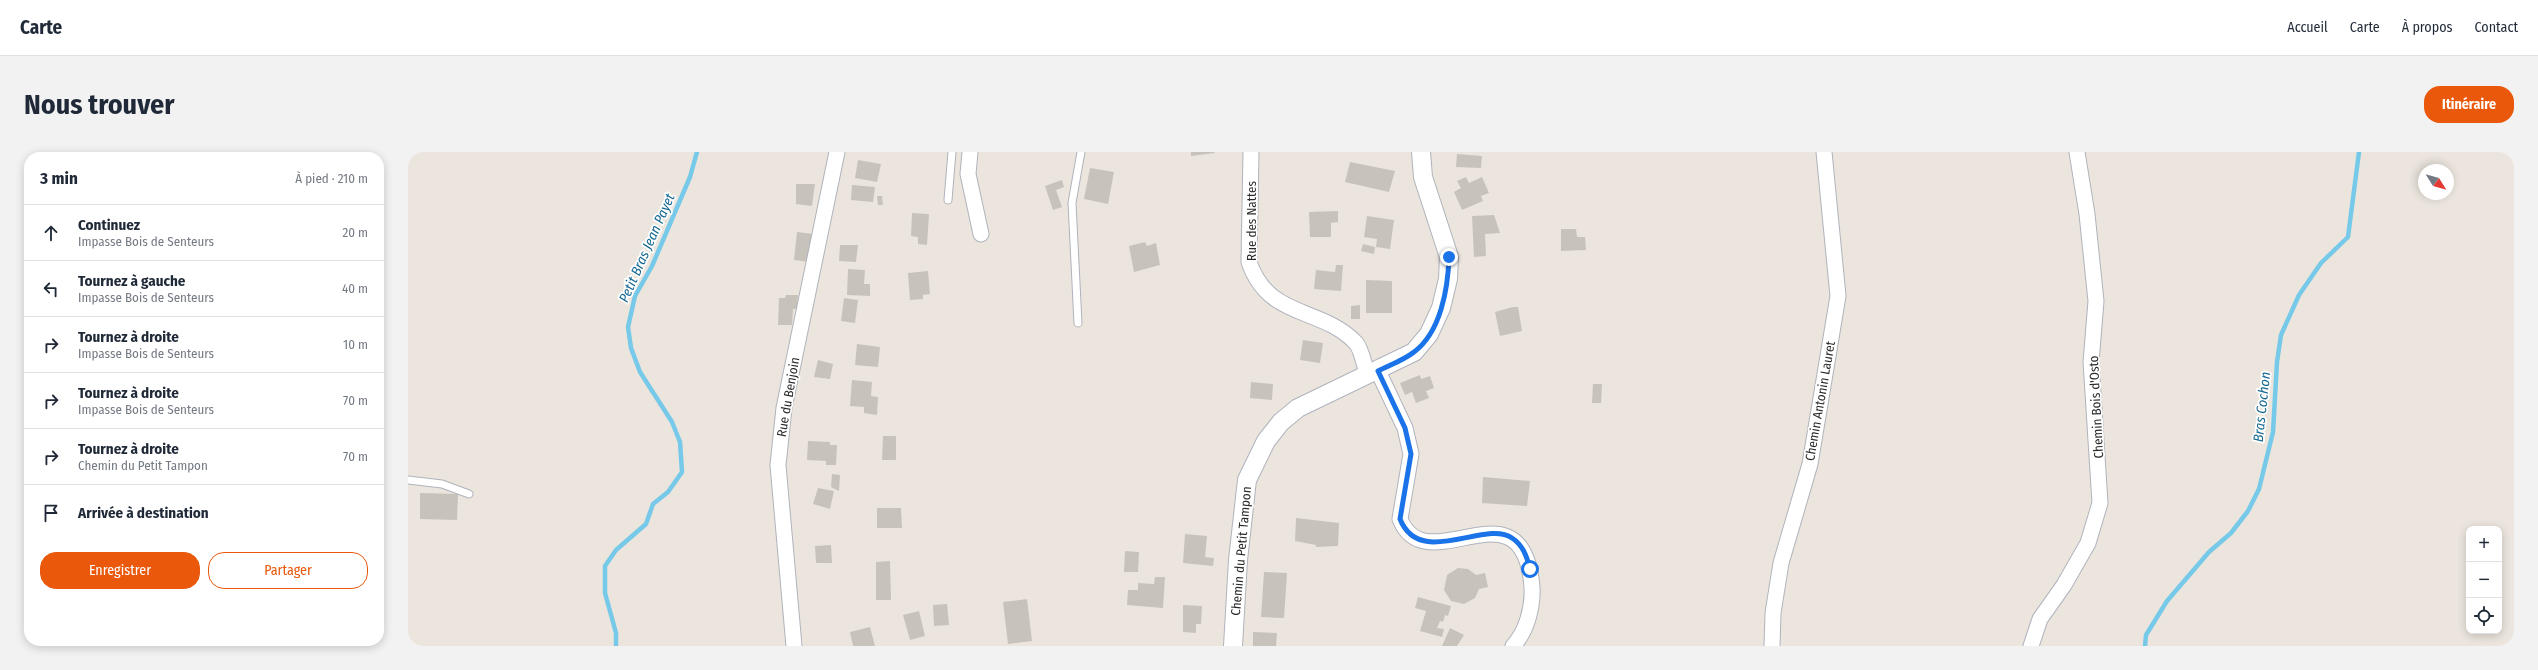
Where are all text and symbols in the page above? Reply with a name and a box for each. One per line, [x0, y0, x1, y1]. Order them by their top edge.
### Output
text: Carte [20, 16, 62, 39]
text: Accueil [2287, 19, 2328, 36]
text: Carte [2350, 19, 2380, 36]
text: À propos [2402, 19, 2453, 36]
text: Contact [2475, 19, 2518, 36]
button: Itinéraire [2424, 86, 2514, 123]
text: Nous trouver [24, 88, 175, 121]
north arrow [2418, 164, 2454, 200]
text: 3 min [40, 168, 78, 189]
text: À pied · 210 m [295, 171, 368, 186]
street label: Rue des Nattes [1244, 181, 1259, 261]
water label: Petit Bras Jean Payet [615, 191, 679, 305]
text: Continuez [78, 216, 140, 234]
icon: ahead [40, 222, 62, 244]
text: 20 m [342, 225, 368, 240]
text: Impasse Bois de Senteurs [78, 234, 214, 249]
route end [1440, 248, 1458, 266]
text: Tournez à gauche [78, 272, 185, 290]
icon: left [40, 278, 62, 300]
text: 40 m [342, 281, 368, 296]
text: Impasse Bois de Senteurs [78, 290, 214, 305]
text: Tournez à droite [78, 328, 179, 346]
icon: right [40, 334, 62, 356]
text: 10 m [343, 337, 368, 352]
street label: Chemin Antonin Lauret [1802, 339, 1838, 462]
text: Impasse Bois de Senteurs [78, 346, 214, 361]
street label: Chemin Bois d'Osto [2086, 355, 2106, 459]
street label: Rue du Benjoin [774, 356, 802, 438]
water label: Bras Cochon [2250, 371, 2274, 443]
text: Tournez à droite [78, 384, 179, 402]
icon: right [40, 390, 62, 412]
text: 70 m [343, 393, 368, 408]
text: Impasse Bois de Senteurs [78, 402, 214, 417]
text: Tournez à droite [78, 440, 179, 458]
icon: right [40, 446, 62, 468]
text: 70 m [343, 449, 368, 464]
text: Chemin du Petit Tampon [78, 458, 208, 473]
street label: Chemin du Petit Tampon [1228, 486, 1254, 616]
icon: arrive [40, 502, 62, 524]
text: Arrivée à destination [78, 504, 209, 522]
map controls [2466, 526, 2502, 634]
button: + [2466, 526, 2502, 562]
button: Enregistrer [40, 552, 200, 589]
button: Partager [208, 552, 368, 589]
route start [1521, 560, 1539, 578]
button: − [2466, 562, 2502, 598]
button: locate [2466, 598, 2502, 634]

